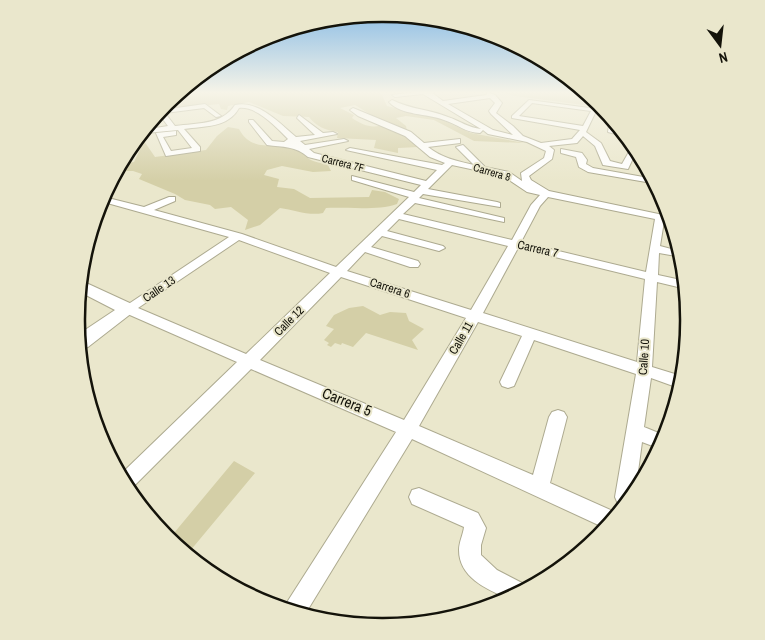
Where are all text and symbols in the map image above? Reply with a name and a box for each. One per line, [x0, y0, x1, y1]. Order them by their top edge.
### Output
north arrow [695, 20, 745, 70]
text: N [717, 48, 730, 67]
street label: Carrera 7F [320, 151, 366, 175]
street label: Carrera 8 [472, 160, 512, 184]
street label: Carrera 7 [516, 237, 561, 262]
street label: Calle 13 [140, 272, 178, 306]
street label: Carrera 6 [368, 274, 412, 302]
street label: Calle 12 [271, 303, 307, 339]
street label: Calle 11 [445, 318, 477, 357]
street label: Calle 10 [635, 338, 653, 376]
street label: Carrera 5 [319, 382, 375, 421]

